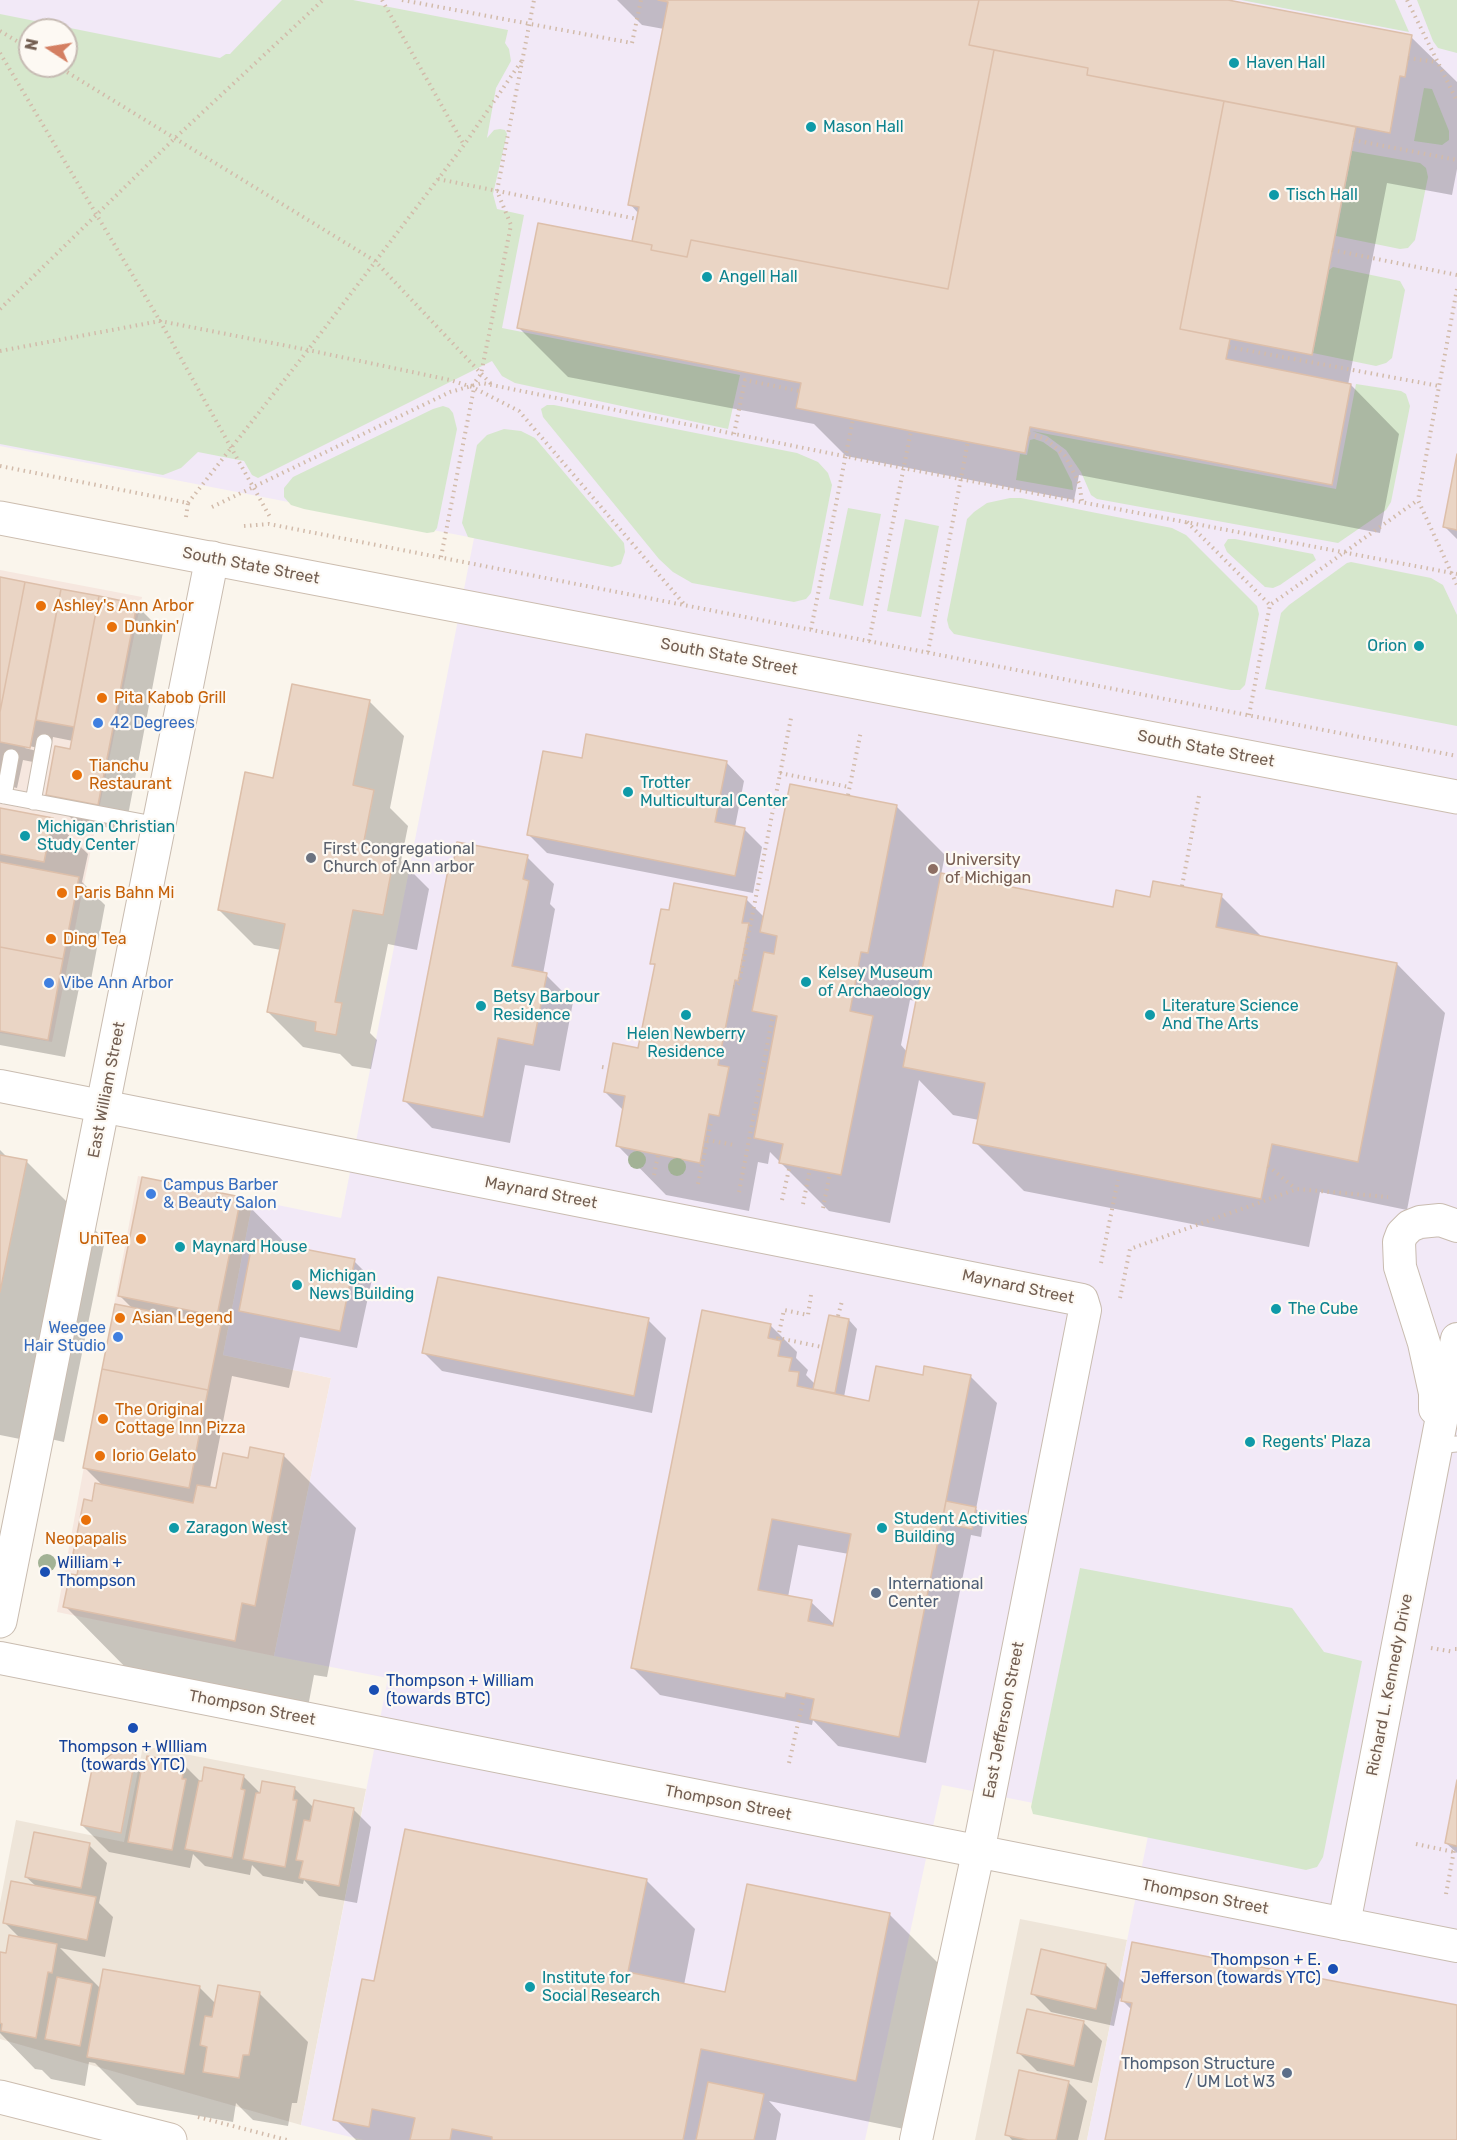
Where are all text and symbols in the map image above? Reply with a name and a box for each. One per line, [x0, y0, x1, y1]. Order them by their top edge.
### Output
north arrow [18, 18, 78, 78]
text: N [21, 37, 42, 52]
place label: Haven Hall [1246, 53, 1325, 73]
marker: Haven Hall [1227, 56, 1241, 70]
place label: Mason Hall [823, 117, 904, 137]
marker: Mason Hall [804, 120, 818, 134]
place label: Tisch Hall [1286, 185, 1358, 205]
marker: Tisch Hall [1267, 188, 1281, 202]
place label: Angell Hall [719, 267, 798, 287]
marker: Angell Hall [700, 270, 714, 284]
street label: South State Street [181, 543, 321, 589]
place label: Ashley's Ann Arbor [53, 596, 194, 616]
marker: Ashley's Ann Arbor [34, 599, 48, 613]
place label: Dunkin' [124, 617, 179, 637]
marker: Dunkin' [105, 620, 119, 634]
street label: South State Street [659, 634, 799, 680]
place label: Orion [1367, 636, 1407, 656]
marker: Orion [1412, 639, 1426, 653]
place label: Pita Kabob Grill [114, 688, 226, 708]
marker: Pita Kabob Grill [95, 691, 109, 705]
place label: 42 Degrees [110, 713, 195, 733]
marker: 42 Degrees [91, 716, 105, 730]
street label: South State Street [1136, 726, 1276, 772]
place label: Tianchu Restaurant [89, 756, 172, 794]
marker: Tianchu Restaurant [70, 768, 84, 782]
place label: Trotter Multicultural Center [640, 773, 788, 811]
marker: Trotter Multicultural Center [621, 785, 635, 799]
place label: Michigan Christian Study Center [37, 817, 175, 855]
marker: Michigan Christian Study Center [18, 829, 32, 843]
place label: First Congregational Church of Ann arbor [323, 839, 475, 877]
place label: University of Michigan [945, 850, 1031, 888]
marker: First Congregational Church of Ann arbor [304, 851, 318, 865]
marker: University of Michigan [926, 862, 940, 876]
place label: Paris Bahn Mi [74, 883, 174, 903]
marker: Paris Bahn Mi [55, 886, 69, 900]
place label: Ding Tea [63, 929, 127, 949]
marker: Ding Tea [44, 932, 58, 946]
place label: Kelsey Museum of Archaeology [818, 963, 933, 1001]
place label: Vibe Ann Arbor [61, 973, 173, 993]
marker: Kelsey Museum of Archaeology [799, 975, 813, 989]
marker: Vibe Ann Arbor [42, 976, 56, 990]
place label: Betsy Barbour Residence [493, 987, 599, 1025]
place label: Literature Science And The Arts [1162, 996, 1299, 1034]
marker: Betsy Barbour Residence [474, 999, 488, 1013]
marker: Helen Newberry Residence [679, 1008, 693, 1022]
marker: Literature Science And The Arts [1143, 1008, 1157, 1022]
street label: East William Street [84, 1020, 130, 1160]
place label: Helen Newberry Residence [626, 1024, 746, 1062]
street label: Maynard Street [483, 1173, 599, 1213]
place label: Campus Barber & Beauty Salon [163, 1175, 278, 1213]
marker: Campus Barber & Beauty Salon [144, 1187, 158, 1201]
place label: UniTea [79, 1229, 129, 1249]
marker: UniTea [134, 1232, 148, 1246]
place label: Maynard House [192, 1237, 307, 1257]
marker: Maynard House [173, 1240, 187, 1254]
place label: Michigan News Building [309, 1266, 414, 1304]
street label: Maynard Street [960, 1266, 1076, 1308]
marker: Michigan News Building [290, 1278, 304, 1292]
place label: The Cube [1288, 1299, 1358, 1319]
marker: The Cube [1269, 1302, 1283, 1316]
place label: Asian Legend [132, 1308, 233, 1328]
marker: Asian Legend [113, 1311, 127, 1325]
place label: Weegee Hair Studio [23, 1318, 106, 1356]
marker: Weegee Hair Studio [111, 1330, 125, 1344]
place label: The Original Cottage Inn Pizza [115, 1400, 245, 1438]
marker: The Original Cottage Inn Pizza [96, 1412, 110, 1426]
place label: Regents' Plaza [1262, 1432, 1371, 1452]
marker: Regents' Plaza [1243, 1435, 1257, 1449]
place label: Iorio Gelato [112, 1446, 197, 1466]
marker: Iorio Gelato [93, 1449, 107, 1463]
place label: Student Activities Building [894, 1509, 1028, 1547]
marker: Neopapalis [79, 1513, 93, 1527]
place label: Zaragon West [186, 1518, 287, 1538]
marker: Zaragon West [167, 1521, 181, 1535]
marker: Student Activities Building [875, 1521, 889, 1535]
place label: Neopapalis [45, 1529, 127, 1549]
place label: William + Thompson [57, 1553, 136, 1591]
marker: William + Thompson [38, 1565, 52, 1579]
place label: International Center [888, 1574, 983, 1612]
marker: International Center [869, 1586, 883, 1600]
street label: Richard L. Kennedy Drive [1363, 1592, 1417, 1778]
street label: East Jefferson Street [979, 1640, 1029, 1800]
place label: Thompson + William (towards BTC) [386, 1671, 534, 1709]
marker: Thompson + William (towards BTC) [367, 1683, 381, 1697]
street label: Thompson Street [187, 1686, 317, 1730]
marker: Thompson + WIlliam (towards YTC) [126, 1721, 140, 1735]
place label: Thompson + WIlliam (towards YTC) [59, 1737, 207, 1775]
street label: Thompson Street [663, 1781, 793, 1825]
street label: Thompson Street [1140, 1875, 1270, 1919]
place label: Thompson + E. Jefferson (towards YTC) [1141, 1950, 1321, 1988]
marker: Thompson + E. Jefferson (towards YTC) [1326, 1962, 1340, 1976]
place label: Institute for Social Research [542, 1968, 660, 2006]
marker: Institute for Social Research [523, 1980, 537, 1994]
place label: Thompson Structure / UM Lot W3 [1121, 2054, 1275, 2092]
marker: Thompson Structure / UM Lot W3 [1280, 2066, 1294, 2080]

